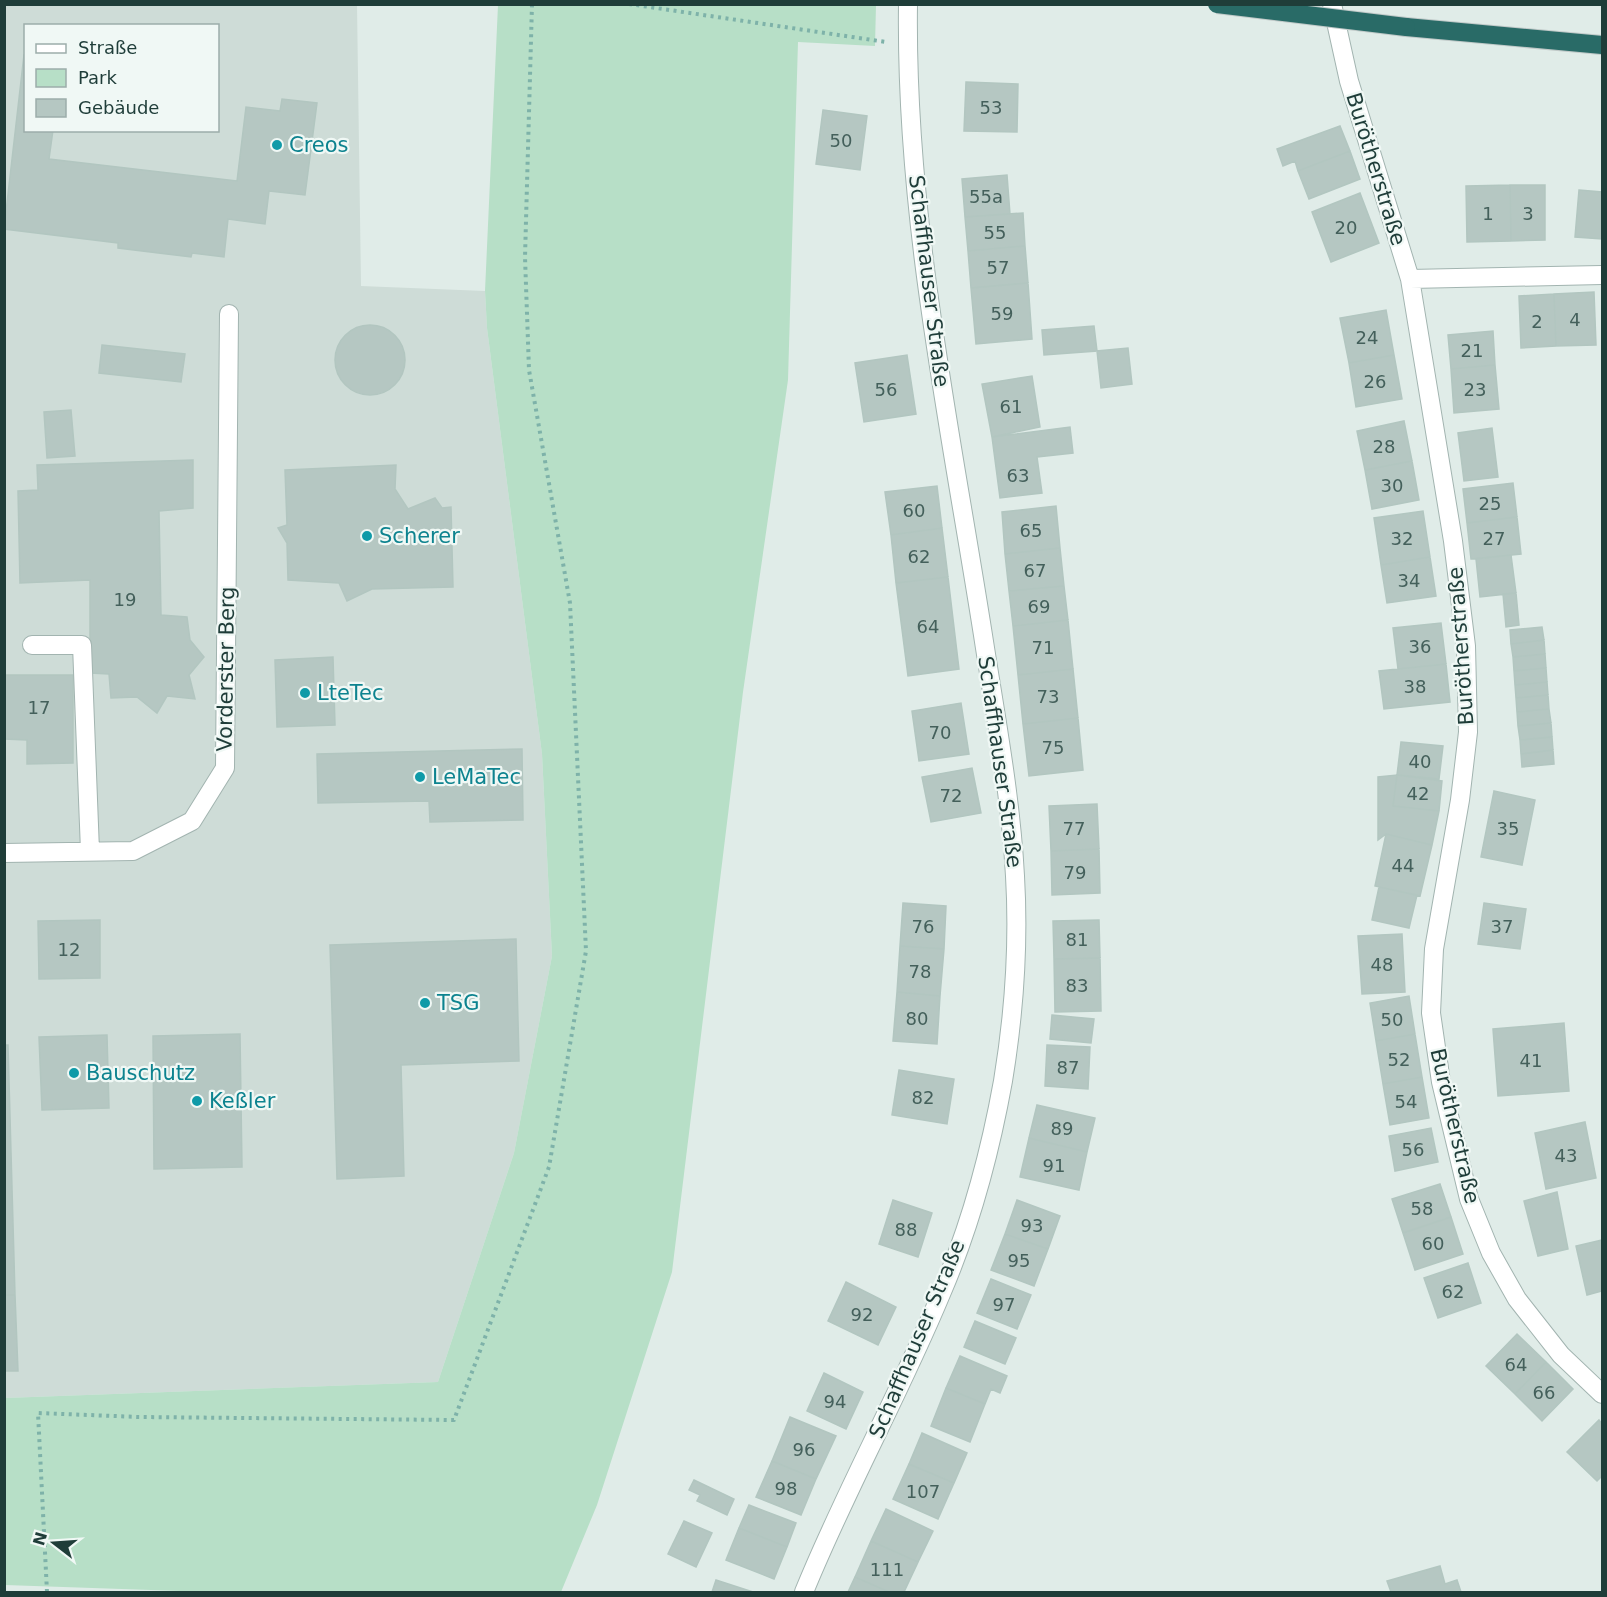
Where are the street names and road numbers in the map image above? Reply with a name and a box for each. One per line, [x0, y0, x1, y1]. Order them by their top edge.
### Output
street label: Burötherstraße [1341, 90, 1411, 248]
street label: Schaffhauser Straße [904, 174, 954, 388]
street label: Burötherstraße [1443, 566, 1479, 726]
street label: Vorderster Berg [213, 586, 239, 752]
street label: Schaffhauser Straße [973, 655, 1027, 869]
street label: Burötherstraße [1425, 1046, 1485, 1206]
street label: Schaffhauser Straße [864, 1236, 970, 1442]

